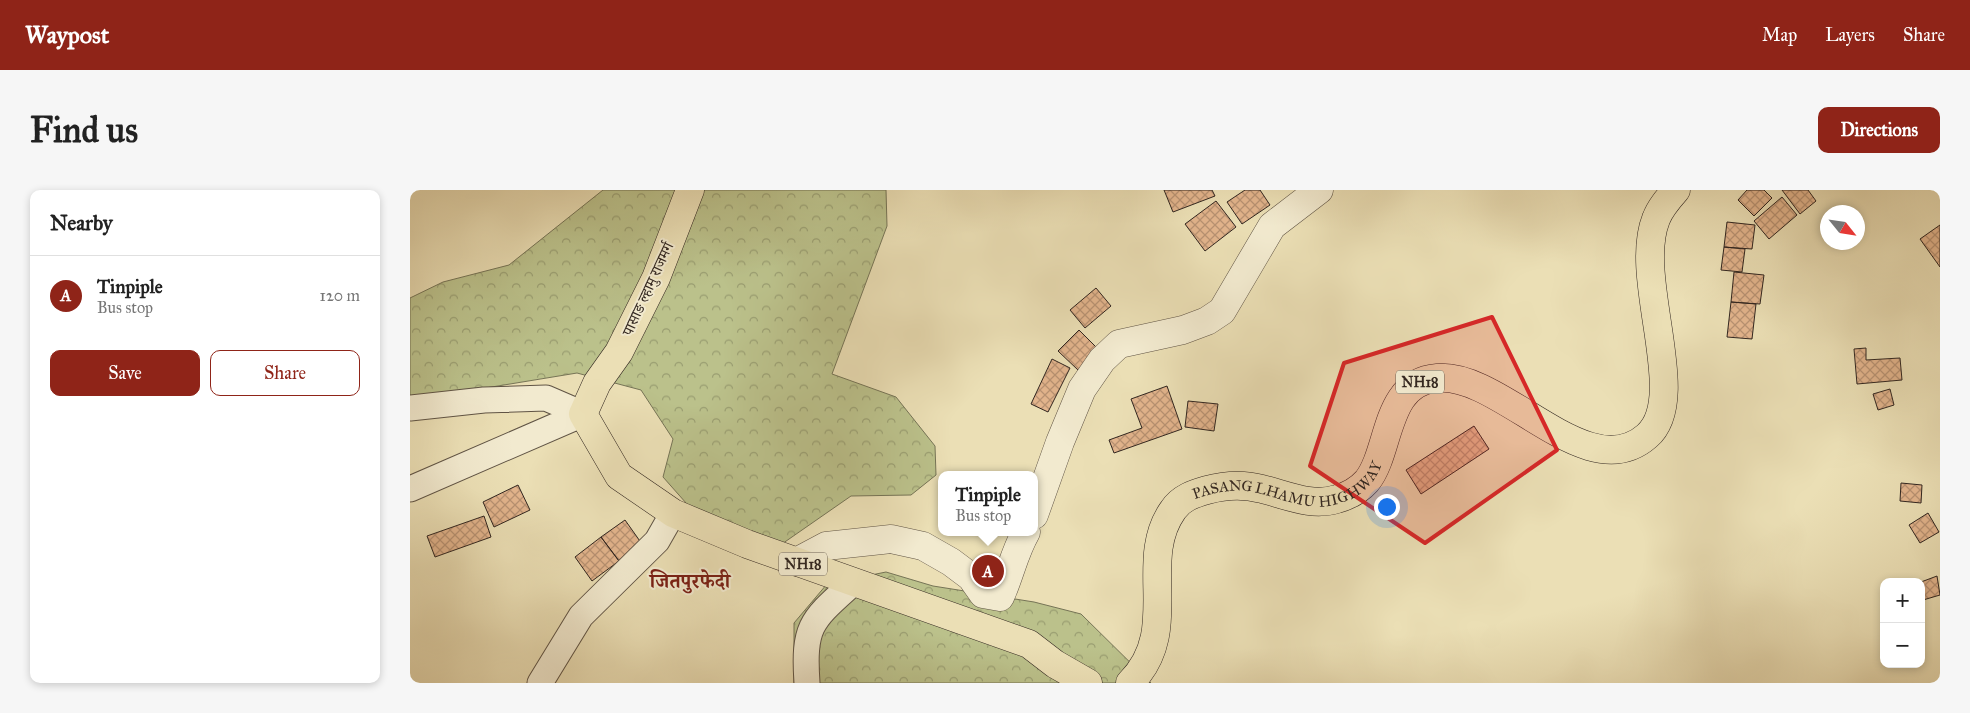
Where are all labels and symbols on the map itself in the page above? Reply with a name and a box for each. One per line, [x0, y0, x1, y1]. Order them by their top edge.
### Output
north arrow [1820, 205, 1865, 250]
street label: पासाङ ल्हामु राजमर्ग [618, 238, 678, 340]
road number: NH18 [1396, 370, 1444, 393]
street label: PASANG LHAMU HIGHWAY [1190, 458, 1386, 511]
your location [1374, 494, 1400, 520]
road number: NH18 [779, 552, 827, 576]
pin: A [972, 552, 1004, 590]
district label: जितपुरफेदी [648, 569, 732, 594]

